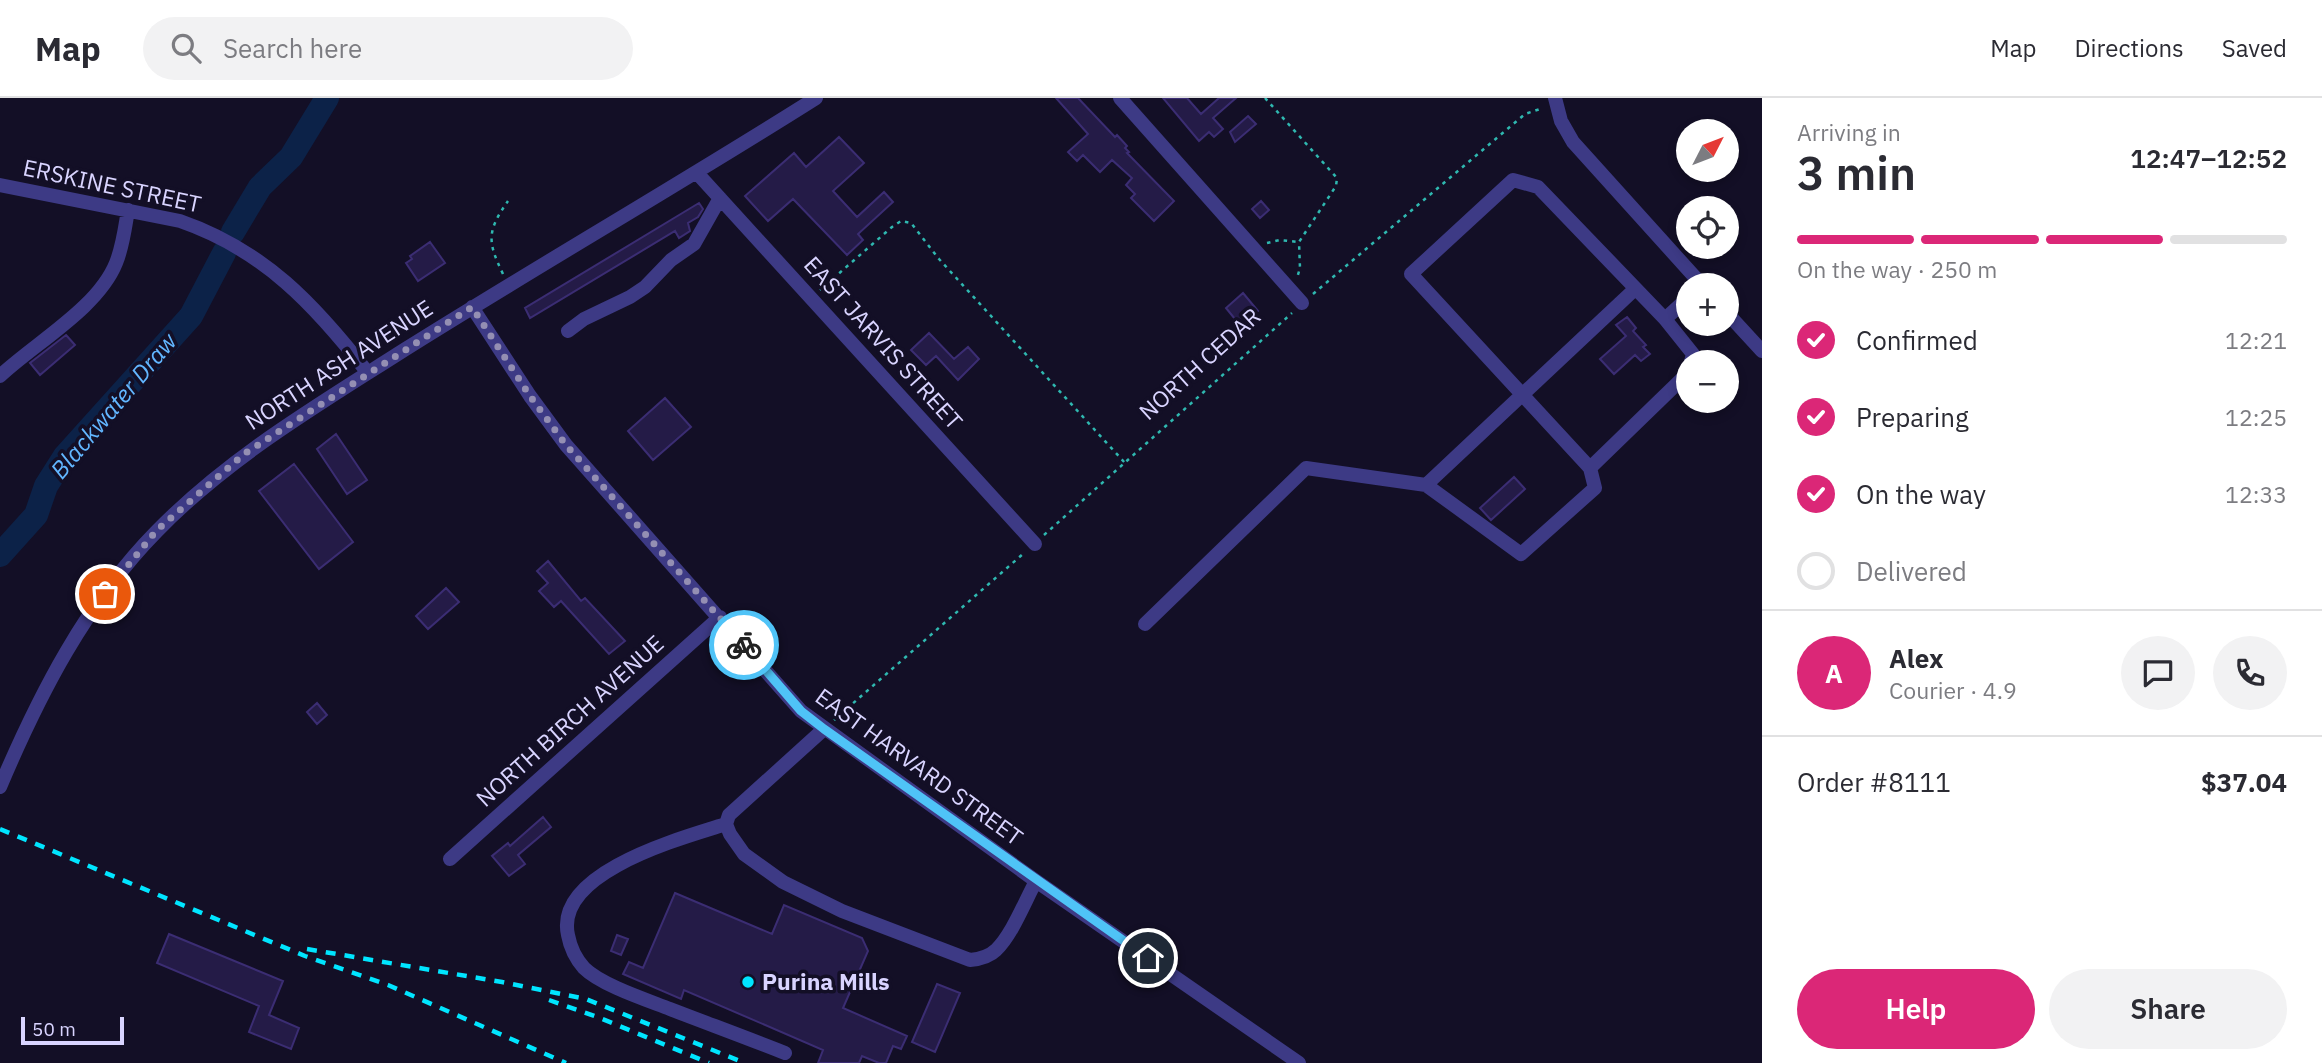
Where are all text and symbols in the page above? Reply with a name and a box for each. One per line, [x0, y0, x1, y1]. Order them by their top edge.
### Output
search box [143, 17, 633, 80]
text: Map [35, 27, 101, 70]
icon: search [167, 29, 205, 67]
text: Search here [223, 31, 362, 65]
text: Map [1990, 32, 2036, 64]
text: Directions [2074, 32, 2184, 64]
text: Saved [2222, 32, 2287, 64]
text: Arriving in [1797, 117, 1901, 147]
north arrow [1676, 119, 1740, 182]
map controls [1676, 119, 1739, 413]
text: 12:47–12:52 [2130, 141, 2287, 175]
text: 3 min [1797, 143, 1916, 203]
street label: ERSKINE STREET [20, 152, 204, 219]
button: locate [1676, 196, 1739, 259]
street label: EAST JARVIS STREET [798, 249, 970, 435]
text: On the way · 250 m [1797, 254, 1997, 284]
button: + [1676, 273, 1739, 336]
street label: NORTH ASH AVENUE [239, 292, 438, 436]
street label: NORTH CEDAR [1132, 301, 1267, 426]
icon: check [1797, 321, 1835, 359]
text: Confirmed [1856, 323, 1978, 357]
water label: Blackwater Draw [43, 325, 184, 485]
text: 12:21 [2225, 325, 2287, 355]
button: − [1676, 350, 1739, 413]
icon: check [1797, 398, 1835, 436]
text: Preparing [1856, 400, 1969, 434]
text: 12:25 [2225, 402, 2287, 432]
icon: check [1797, 475, 1835, 513]
text: On the way [1856, 477, 1986, 511]
text: 12:33 [2225, 479, 2287, 509]
text: Delivered [1856, 554, 1967, 588]
pin [75, 564, 135, 624]
icon: bag [86, 575, 124, 613]
courier [709, 610, 779, 680]
icon: bike [725, 626, 763, 664]
street label: NORTH BIRCH AVENUE [469, 628, 670, 813]
button: chat [2121, 636, 2195, 710]
button: phone [2213, 636, 2287, 710]
text: Alex [1889, 641, 1943, 675]
text: A [1825, 656, 1843, 690]
text: Courier · 4.9 [1889, 675, 2017, 705]
street label: EAST HARVARD STREET [810, 681, 1029, 852]
text: Order #8111 [1797, 765, 1951, 799]
text: $37.04 [2201, 765, 2287, 799]
pin [1118, 928, 1178, 988]
icon: home [1129, 939, 1167, 977]
place label: Purina Mills [762, 966, 890, 996]
button: Help [1797, 969, 2035, 1049]
button: Share [2049, 969, 2287, 1049]
marker: Purina Mills [740, 974, 756, 990]
scale bar [21, 1014, 124, 1046]
text: 50 m [32, 1017, 76, 1041]

